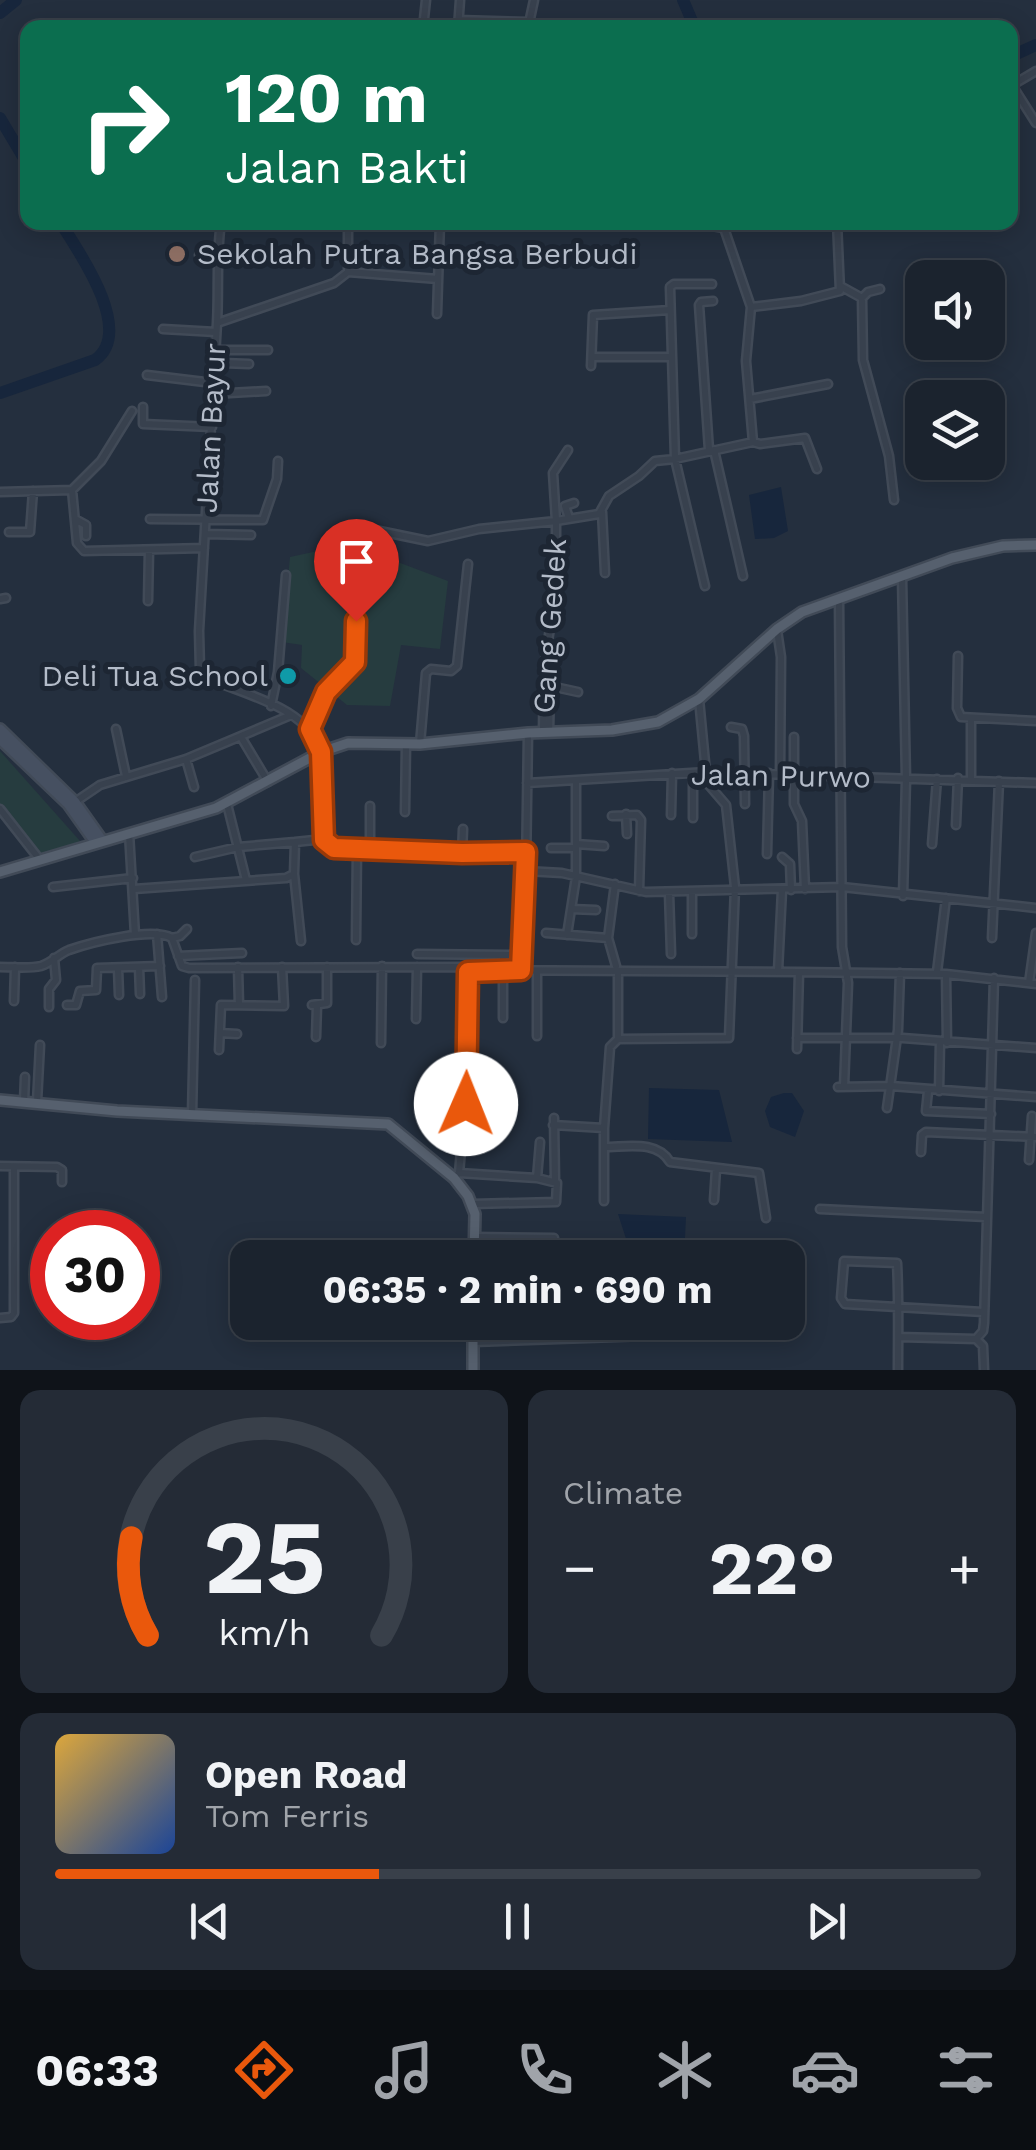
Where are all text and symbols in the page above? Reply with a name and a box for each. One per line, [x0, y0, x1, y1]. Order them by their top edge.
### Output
text: 120 m [225, 57, 428, 139]
icon: right [60, 60, 190, 190]
text: Jalan Bakti [225, 141, 469, 194]
place label: Sekolah Putra Bangsa Berbudi [197, 236, 637, 271]
marker: Sekolah Putra Bangsa Berbudi [166, 243, 188, 265]
map controls [905, 260, 1005, 480]
button: sound [905, 260, 1005, 360]
street label: Jalan Bayur [189, 342, 232, 514]
button: layers [905, 380, 1005, 480]
pin [314, 519, 399, 622]
icon: arrive [329, 534, 384, 589]
street label: Gang Gedek [526, 537, 573, 715]
place label: Deli Tua School [42, 658, 268, 693]
marker: Deli Tua School [277, 665, 299, 687]
street label: Jalan Purwo [691, 756, 871, 795]
position arrow [414, 1052, 518, 1156]
speed limit sign: 30 [30, 1210, 160, 1340]
text: 06:35 · 2 min · 690 m [322, 1268, 713, 1312]
text: Climate [563, 1474, 683, 1512]
text: 25 [203, 1496, 325, 1618]
text: 22° [709, 1524, 835, 1612]
text: − [563, 1536, 596, 1600]
text: + [948, 1536, 981, 1600]
text: km/h [218, 1612, 310, 1654]
text: Open Road [205, 1753, 407, 1797]
text: Tom Ferris [205, 1797, 369, 1835]
icon: previous [182, 1894, 237, 1949]
icon: pause [490, 1894, 545, 1949]
icon: next [799, 1894, 854, 1949]
icon: directions [229, 2035, 299, 2105]
icon: music [369, 2035, 439, 2105]
icon: phone [510, 2035, 580, 2105]
icon: climate [650, 2035, 720, 2105]
icon: car [790, 2035, 860, 2105]
icon: filters [931, 2035, 1001, 2105]
text: 06:33 [35, 2044, 159, 2097]

